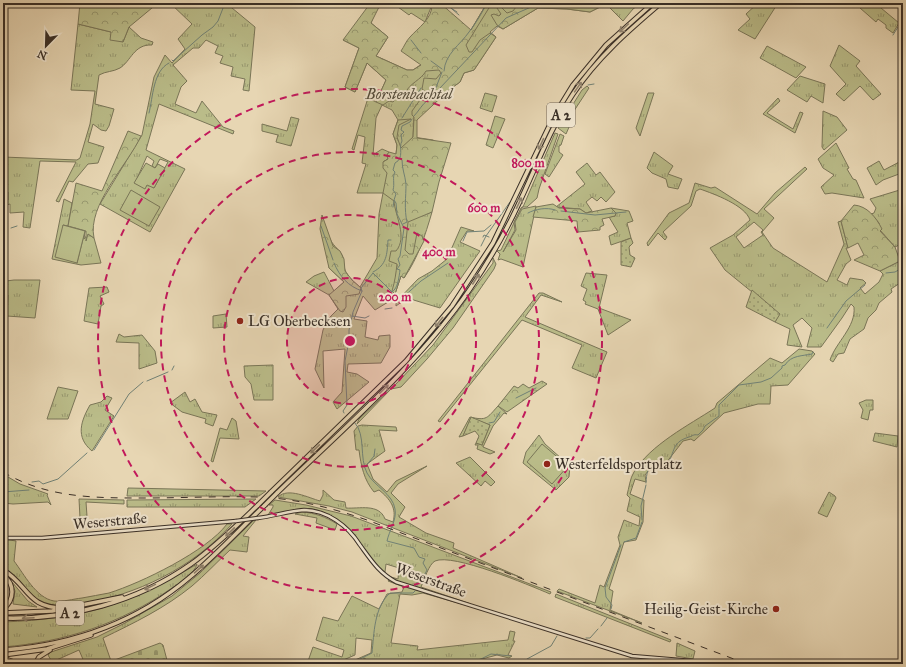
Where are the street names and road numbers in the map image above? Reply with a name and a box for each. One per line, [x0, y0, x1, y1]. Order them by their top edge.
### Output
road number: A 2 [547, 103, 575, 127]
street label: Weserstraße [72, 509, 148, 533]
street label: Weserstraße [393, 559, 469, 601]
road number: A 2 [56, 601, 84, 625]

